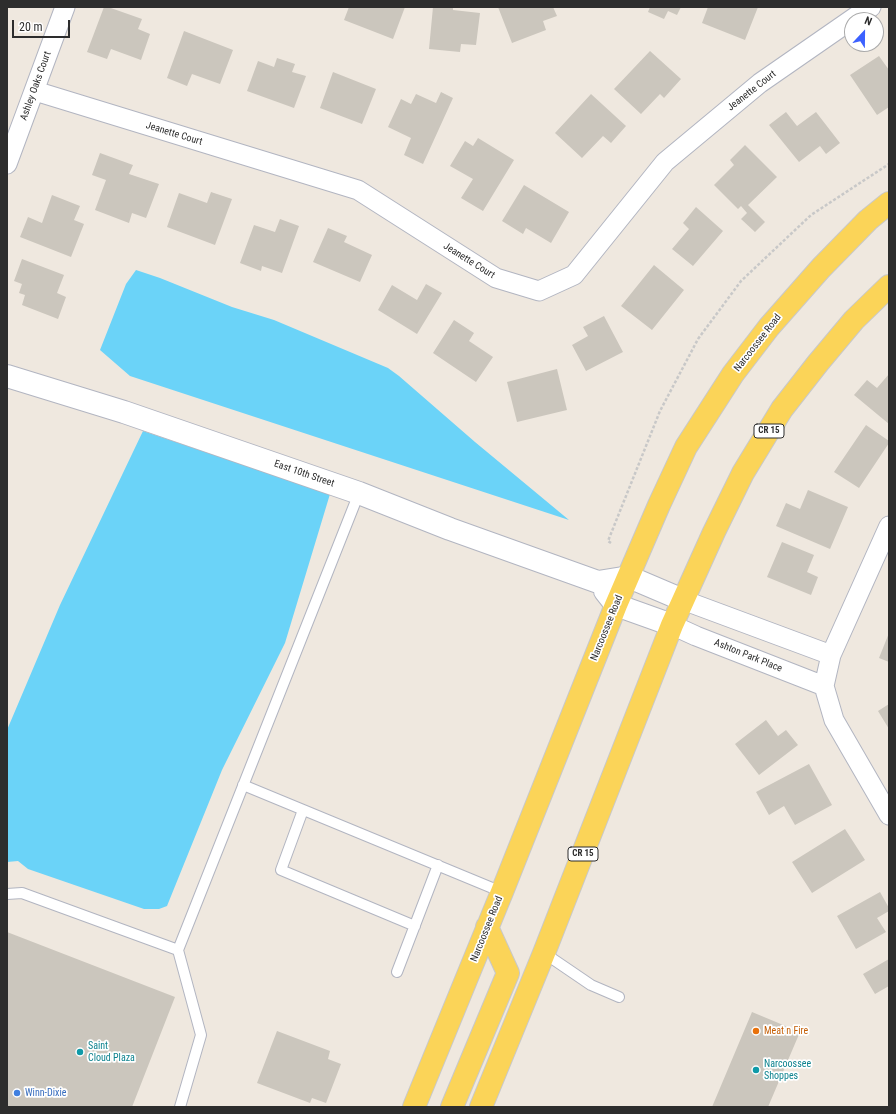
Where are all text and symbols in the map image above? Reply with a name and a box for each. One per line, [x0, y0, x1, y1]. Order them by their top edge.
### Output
scale bar [14, 12, 72, 38]
north arrow [844, 12, 884, 52]
text: N [863, 14, 874, 29]
text: 20 m [19, 20, 43, 34]
street label: Ashley Oaks Court [18, 50, 54, 122]
street label: Jeanette Court [725, 68, 779, 114]
street label: Jeanette Court [144, 120, 204, 148]
street label: Jeanette Court [441, 240, 497, 282]
street label: Narcoossee Road [732, 312, 784, 374]
road number: CR 15 [754, 424, 784, 438]
street label: East 10th Street [272, 458, 336, 490]
street label: Narcoossee Road [588, 594, 626, 662]
street label: Ashton Park Place [712, 637, 784, 675]
road number: CR 15 [568, 847, 598, 861]
street label: Narcoossee Road [468, 895, 506, 963]
place label: Meat n Fire [764, 1025, 808, 1037]
marker: Meat n Fire [751, 1026, 761, 1036]
place label: Saint Cloud Plaza [88, 1040, 135, 1064]
marker: Saint Cloud Plaza [75, 1047, 85, 1057]
place label: Narcoossee Shoppes [764, 1058, 811, 1082]
marker: Narcoossee Shoppes [751, 1065, 761, 1075]
place label: Winn-Dixie [25, 1087, 66, 1099]
marker: Winn-Dixie [12, 1088, 22, 1098]

